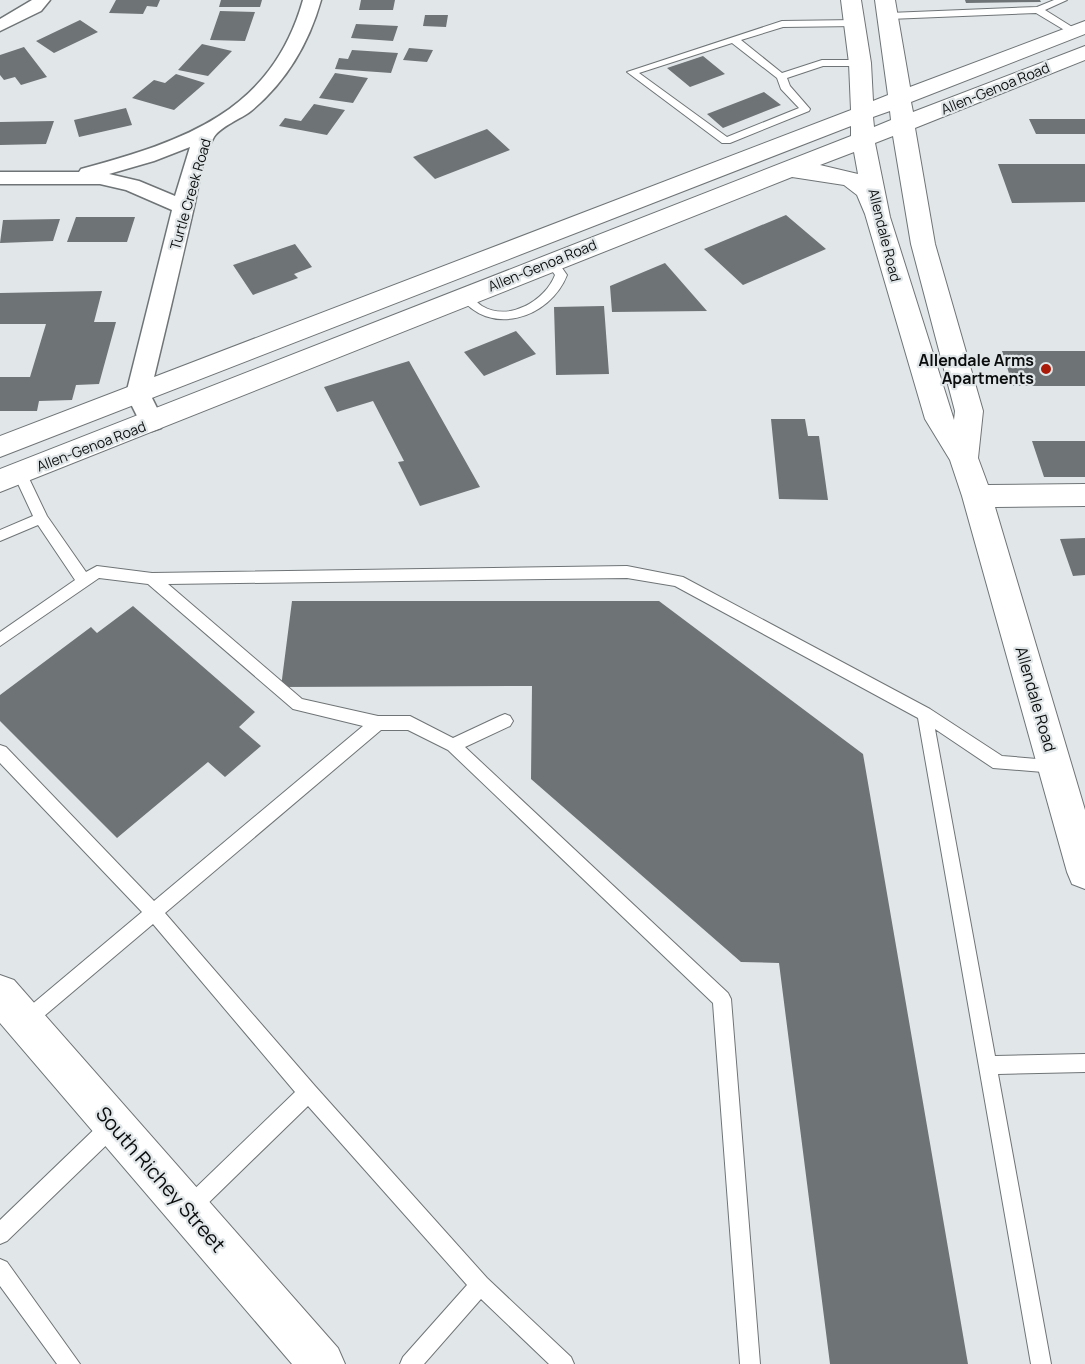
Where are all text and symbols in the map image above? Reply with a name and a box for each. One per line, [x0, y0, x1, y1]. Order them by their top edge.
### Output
street label: Allen-Genoa Road [938, 58, 1052, 118]
street label: Turtle Creek Road [165, 136, 215, 252]
street label: Allendale Road [864, 187, 906, 283]
street label: Allen-Genoa Road [485, 235, 599, 295]
place label: Allendale Arms Apartments [918, 349, 1034, 389]
marker: Allendale Arms Apartments [1039, 362, 1053, 376]
street label: Allen-Genoa Road [34, 416, 148, 476]
street label: Allendale Road [1010, 644, 1062, 754]
street label: South Richey Street [90, 1100, 232, 1258]

